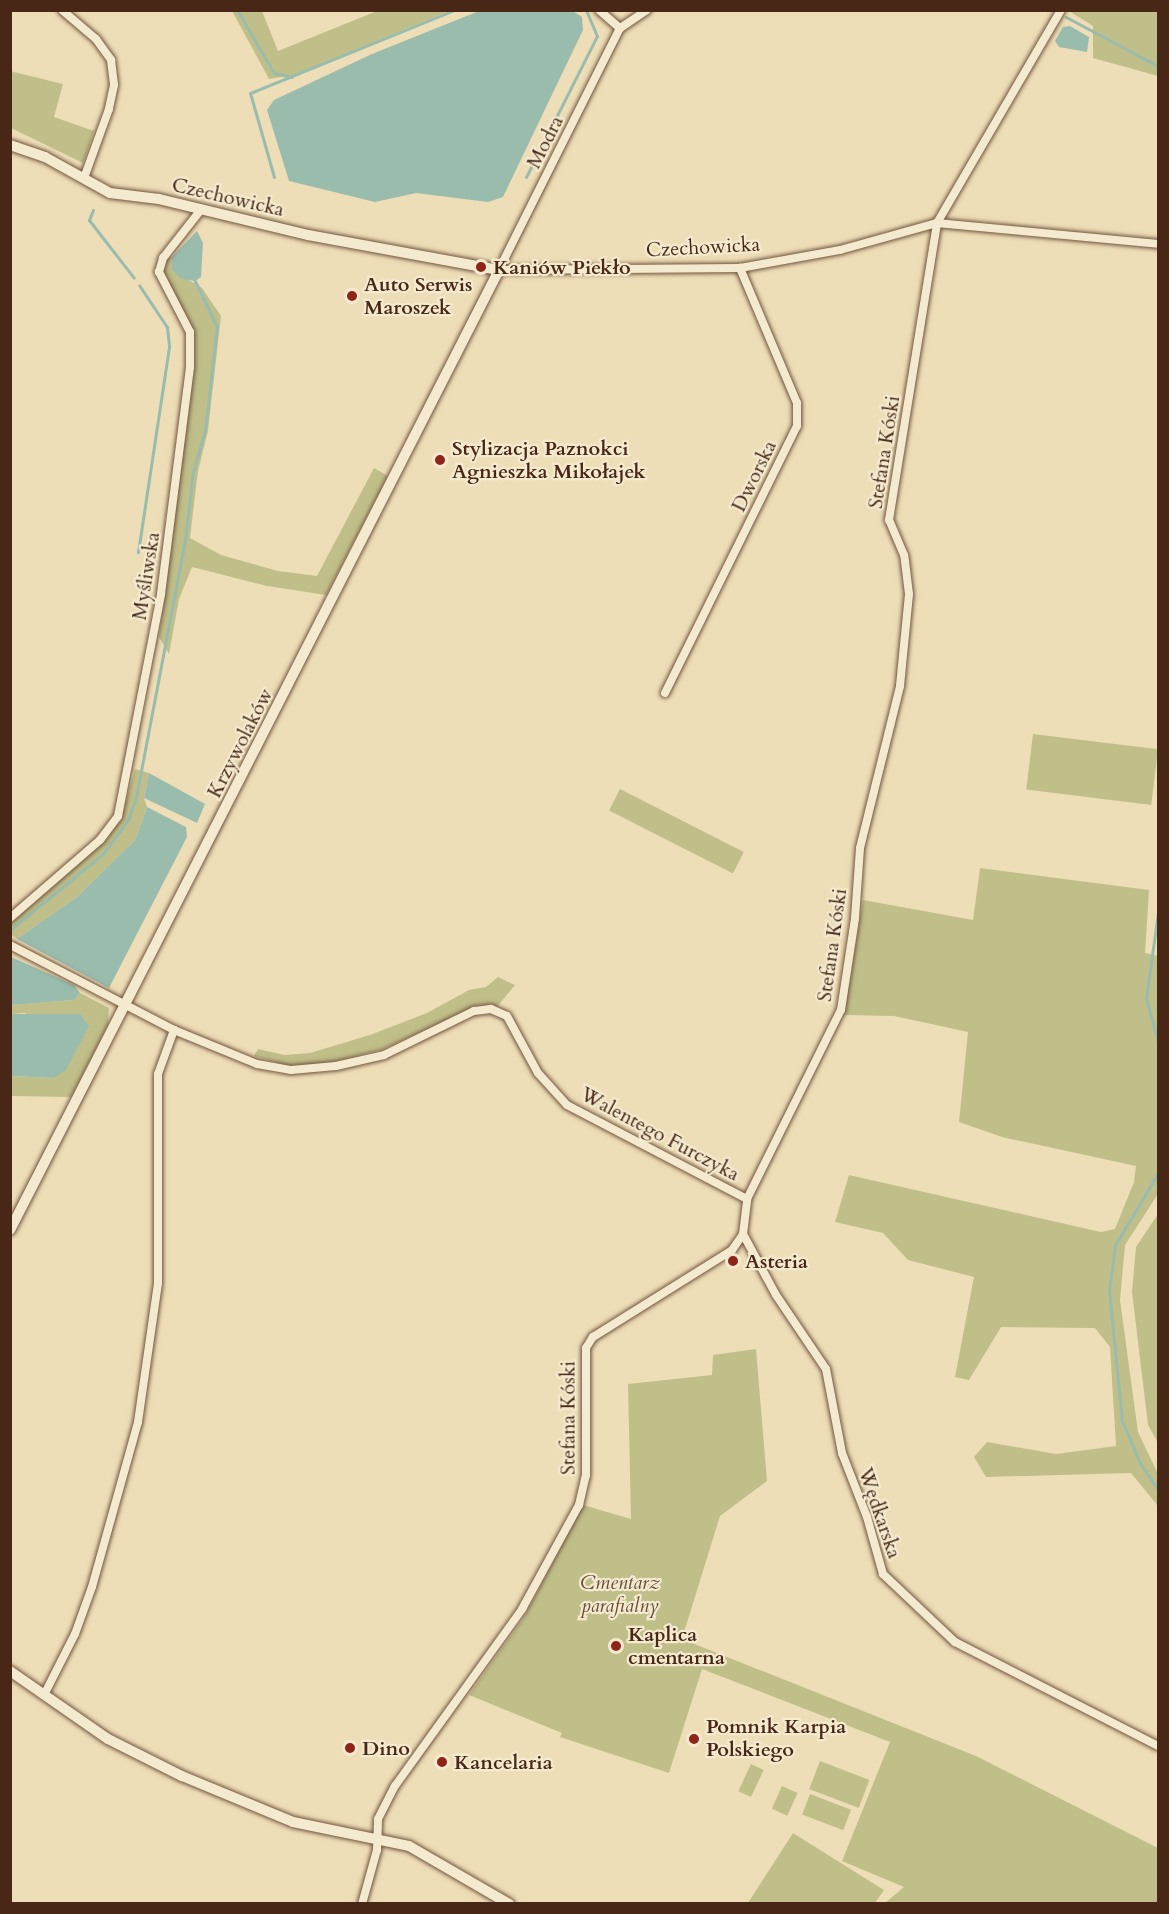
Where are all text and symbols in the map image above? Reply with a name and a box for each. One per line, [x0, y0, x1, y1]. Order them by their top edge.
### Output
street label: Modra [522, 112, 568, 172]
street label: Czechowicka [170, 172, 286, 222]
street label: Czechowicka [645, 232, 761, 262]
place label: Kaniów Piekło [493, 255, 631, 279]
marker: Kaniów Piekło [474, 260, 488, 274]
place label: Auto Serwis Maroszek [364, 272, 472, 319]
marker: Auto Serwis Maroszek [345, 289, 359, 303]
street label: Stefana Kóski [863, 394, 905, 510]
place label: Stylizacja Paznokci Agnieszka Mikołajek [452, 436, 646, 483]
street label: Dworska [726, 436, 782, 516]
marker: Stylizacja Paznokci Agnieszka Mikołajek [433, 453, 447, 467]
street label: Myśliwska [127, 530, 165, 622]
street label: Krzywolaków [202, 684, 278, 802]
street label: Stefana Kóski [812, 887, 852, 1003]
street label: Walentego Furczyka [576, 1082, 744, 1186]
place label: Asteria [745, 1249, 808, 1273]
marker: Asteria [726, 1254, 740, 1268]
street label: Stefana Kóski [556, 1361, 580, 1475]
street label: Wędkarska [853, 1464, 907, 1562]
park label: Cmentarz parafialny [580, 1570, 660, 1617]
place label: Kaplica cmentarna [628, 1622, 725, 1669]
marker: Kaplica cmentarna [609, 1639, 623, 1653]
place label: Pomnik Karpia Polskiego [706, 1715, 846, 1762]
marker: Pomnik Karpia Polskiego [687, 1732, 701, 1746]
place label: Dino [362, 1736, 410, 1760]
marker: Dino [343, 1741, 357, 1755]
place label: Kancelaria [454, 1750, 553, 1774]
marker: Kancelaria [435, 1755, 449, 1769]

